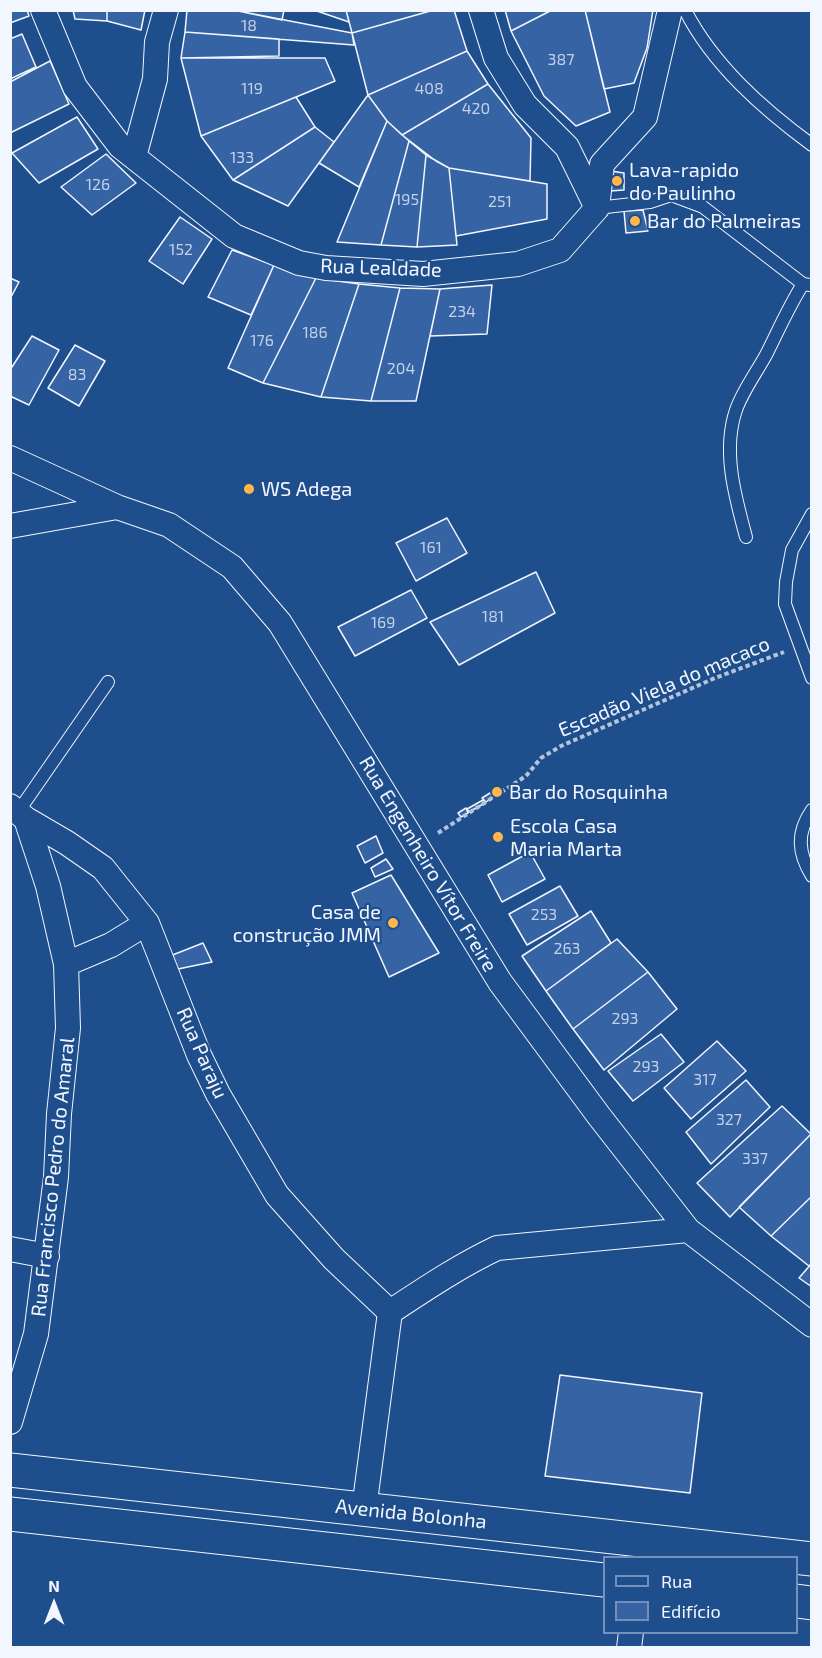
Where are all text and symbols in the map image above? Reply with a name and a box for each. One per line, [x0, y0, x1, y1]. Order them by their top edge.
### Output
house number: 18 [241, 16, 257, 36]
house number: 387 [548, 50, 574, 70]
house number: 119 [241, 79, 263, 99]
house number: 408 [414, 79, 444, 99]
house number: 420 [462, 99, 490, 119]
house number: 133 [230, 148, 254, 168]
place label: Lava-rapido do Paulinho [629, 158, 739, 205]
marker: Lava-rapido do Paulinho [610, 174, 624, 188]
house number: 126 [86, 175, 110, 195]
house number: 195 [395, 190, 419, 210]
house number: 251 [488, 192, 512, 212]
place label: Bar do Palmeiras [647, 209, 801, 233]
marker: Bar do Palmeiras [628, 214, 642, 228]
house number: 152 [169, 240, 193, 260]
street label: Rua Lealdade [320, 254, 442, 282]
house number: 234 [448, 302, 476, 322]
house number: 186 [302, 323, 328, 343]
house number: 176 [250, 331, 274, 351]
house number: 204 [387, 359, 415, 379]
house number: 83 [68, 365, 86, 385]
place label: WS Adega [261, 477, 352, 501]
marker: WS Adega [242, 482, 256, 496]
house number: 161 [420, 538, 442, 558]
house number: 181 [482, 607, 504, 627]
house number: 169 [371, 613, 395, 633]
street label: Escadão Viela do macaco [555, 632, 773, 742]
street label: Rua Engenheiro Vítor Freire [354, 752, 502, 976]
place label: Bar do Rosquinha [509, 780, 668, 804]
marker: Bar do Rosquinha [490, 785, 504, 799]
place label: Escola Casa Maria Marta [510, 814, 622, 861]
marker: Escola Casa Maria Marta [491, 830, 505, 844]
place label: Casa de construção JMM [233, 900, 381, 947]
house number: 253 [531, 905, 557, 925]
marker: Casa de construção JMM [386, 916, 400, 930]
house number: 263 [553, 939, 581, 959]
street label: Rua Paraju [171, 1004, 233, 1102]
house number: 293 [611, 1009, 639, 1029]
street label: Rua Francisco Pedro do Amaral [26, 1036, 80, 1318]
house number: 293 [632, 1057, 660, 1077]
house number: 317 [693, 1070, 717, 1090]
house number: 327 [716, 1110, 742, 1130]
house number: 337 [742, 1149, 768, 1169]
street label: Avenida Bolonha [334, 1494, 488, 1534]
legend [603, 1556, 798, 1634]
text: Rua [661, 1570, 692, 1592]
north arrow [24, 1574, 84, 1634]
text: N [48, 1576, 60, 1595]
text: Edifício [661, 1600, 721, 1622]

